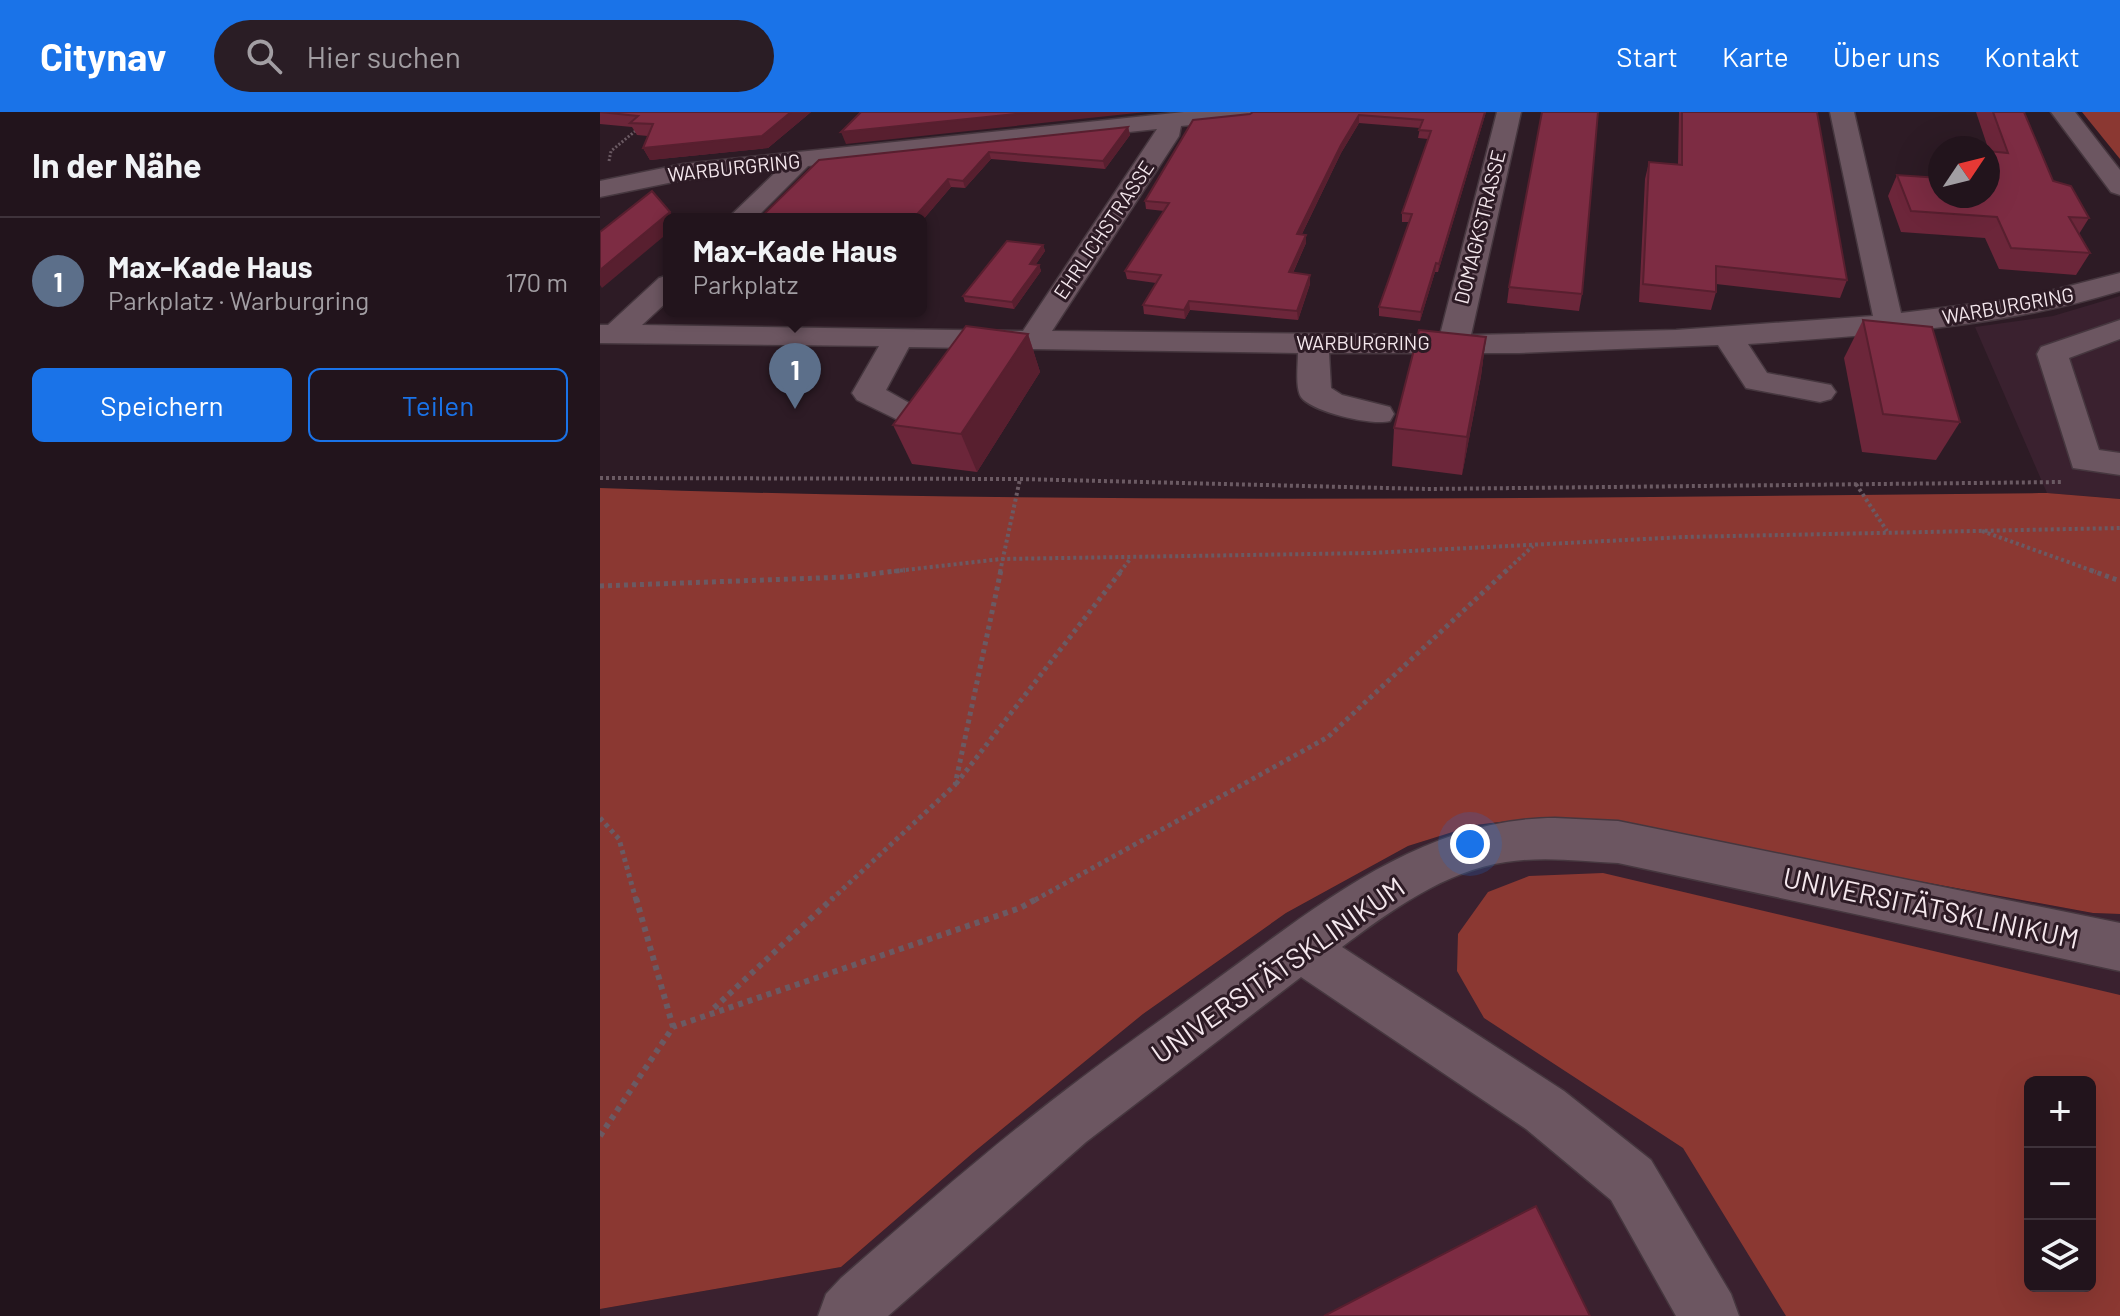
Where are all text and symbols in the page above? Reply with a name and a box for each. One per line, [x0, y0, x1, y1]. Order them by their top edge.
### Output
search box [214, 20, 774, 92]
text: Citynav [40, 33, 166, 79]
icon: search [242, 34, 286, 78]
text: Hier suchen [306, 38, 461, 74]
text: Start [1616, 39, 1678, 73]
text: Karte [1722, 39, 1789, 73]
text: Über uns [1833, 39, 1940, 73]
text: Kontakt [1984, 39, 2080, 73]
north arrow [1928, 136, 2000, 208]
text: In der Nähe [32, 144, 202, 185]
street label: DOMAGKSTRASSE [1448, 147, 1510, 306]
street label: WARBURGRING [666, 148, 801, 186]
street label: EHRLICHSTRASSE [1048, 156, 1158, 303]
popup [663, 213, 927, 317]
text: Max-Kade Haus [693, 232, 897, 268]
text: Max-Kade Haus [108, 248, 313, 284]
text: 1 [53, 266, 63, 297]
text: 170 m [505, 266, 568, 297]
text: Parkplatz [693, 268, 798, 299]
street label: WARBURGRING [1940, 282, 2076, 328]
text: Parkplatz · Warburgring [108, 284, 369, 315]
street label: WARBURGRING [1296, 330, 1430, 354]
pin: 1 [769, 343, 821, 409]
button: Speichern [32, 368, 292, 442]
button: Teilen [308, 368, 568, 442]
your location [1450, 824, 1490, 864]
street label: UNIVERSITÄTSKLINIKUM [1780, 859, 2082, 955]
street label: UNIVERSITÄTSKLINIKUM [1144, 869, 1411, 1070]
map controls [2024, 1076, 2096, 1292]
button: + [2024, 1076, 2096, 1148]
button: − [2024, 1148, 2096, 1220]
button: layers [2024, 1220, 2096, 1292]

